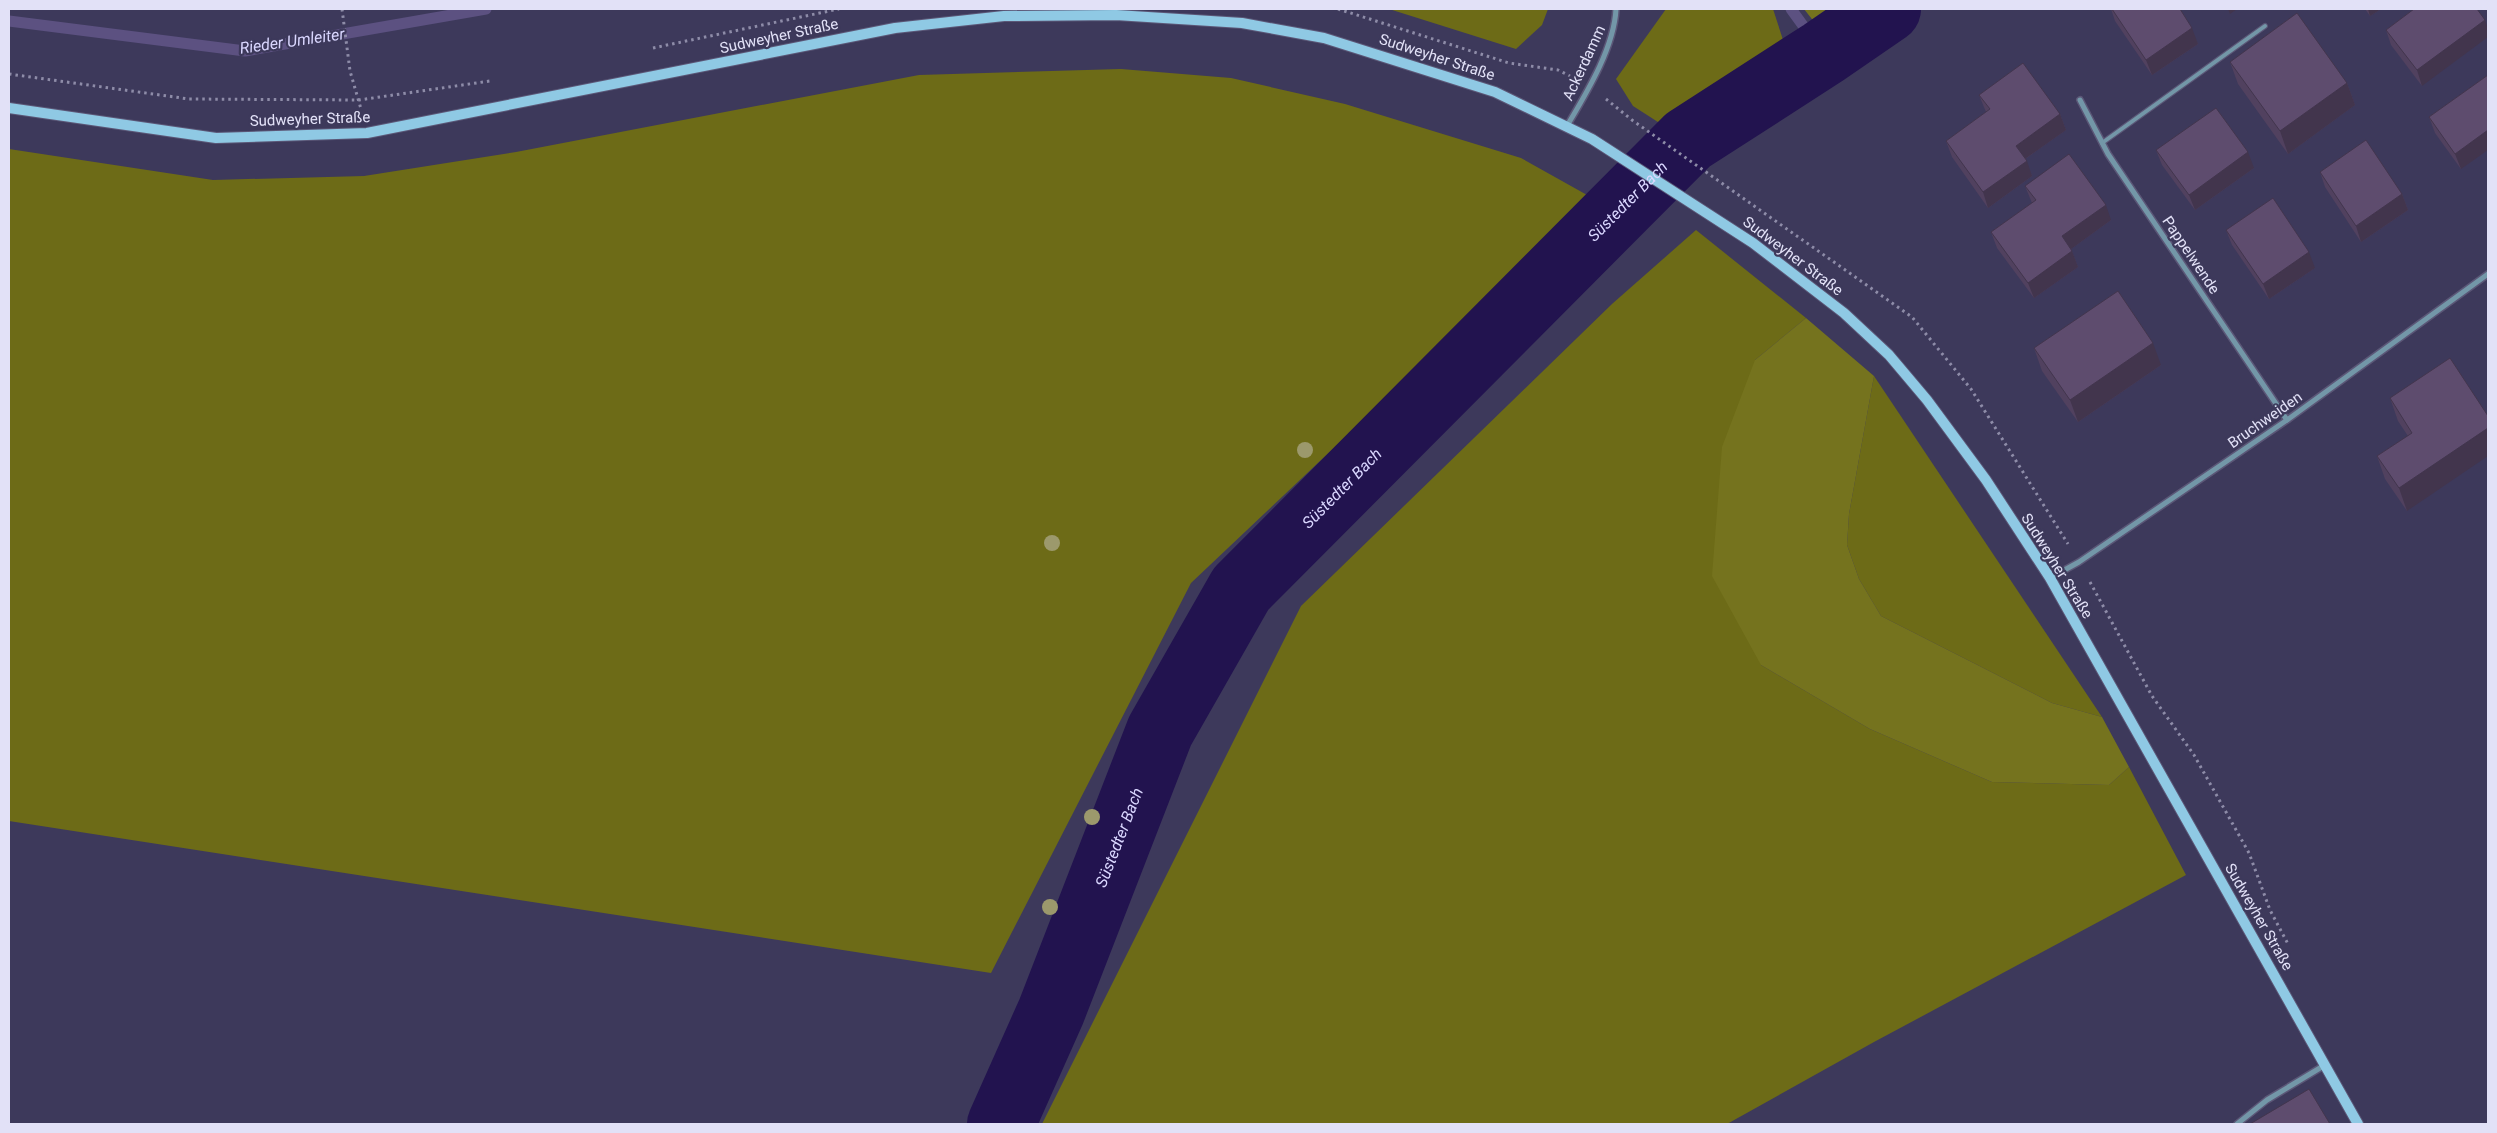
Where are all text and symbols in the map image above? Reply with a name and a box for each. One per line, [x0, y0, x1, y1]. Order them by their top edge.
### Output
street label: Sudweyher Straße [718, 15, 840, 57]
street label: Ackerdamm [1559, 23, 1609, 103]
water label: Rieder Umleiter [238, 24, 346, 58]
street label: Sudweyher Straße [1377, 30, 1497, 84]
street label: Sudweyher Straße [249, 108, 371, 130]
water label: Süstedter Bach [1583, 157, 1671, 245]
street label: Sudweyher Straße [1739, 213, 1847, 299]
street label: Pappelwende [2158, 213, 2224, 297]
street label: Bruchweiden [2224, 388, 2306, 452]
water label: Süstedter Bach [1298, 444, 1385, 532]
street label: Sudweyher Straße [2017, 510, 2097, 622]
water label: Süstedter Bach [1091, 785, 1147, 890]
street label: Sudweyher Straße [2221, 860, 2297, 974]

